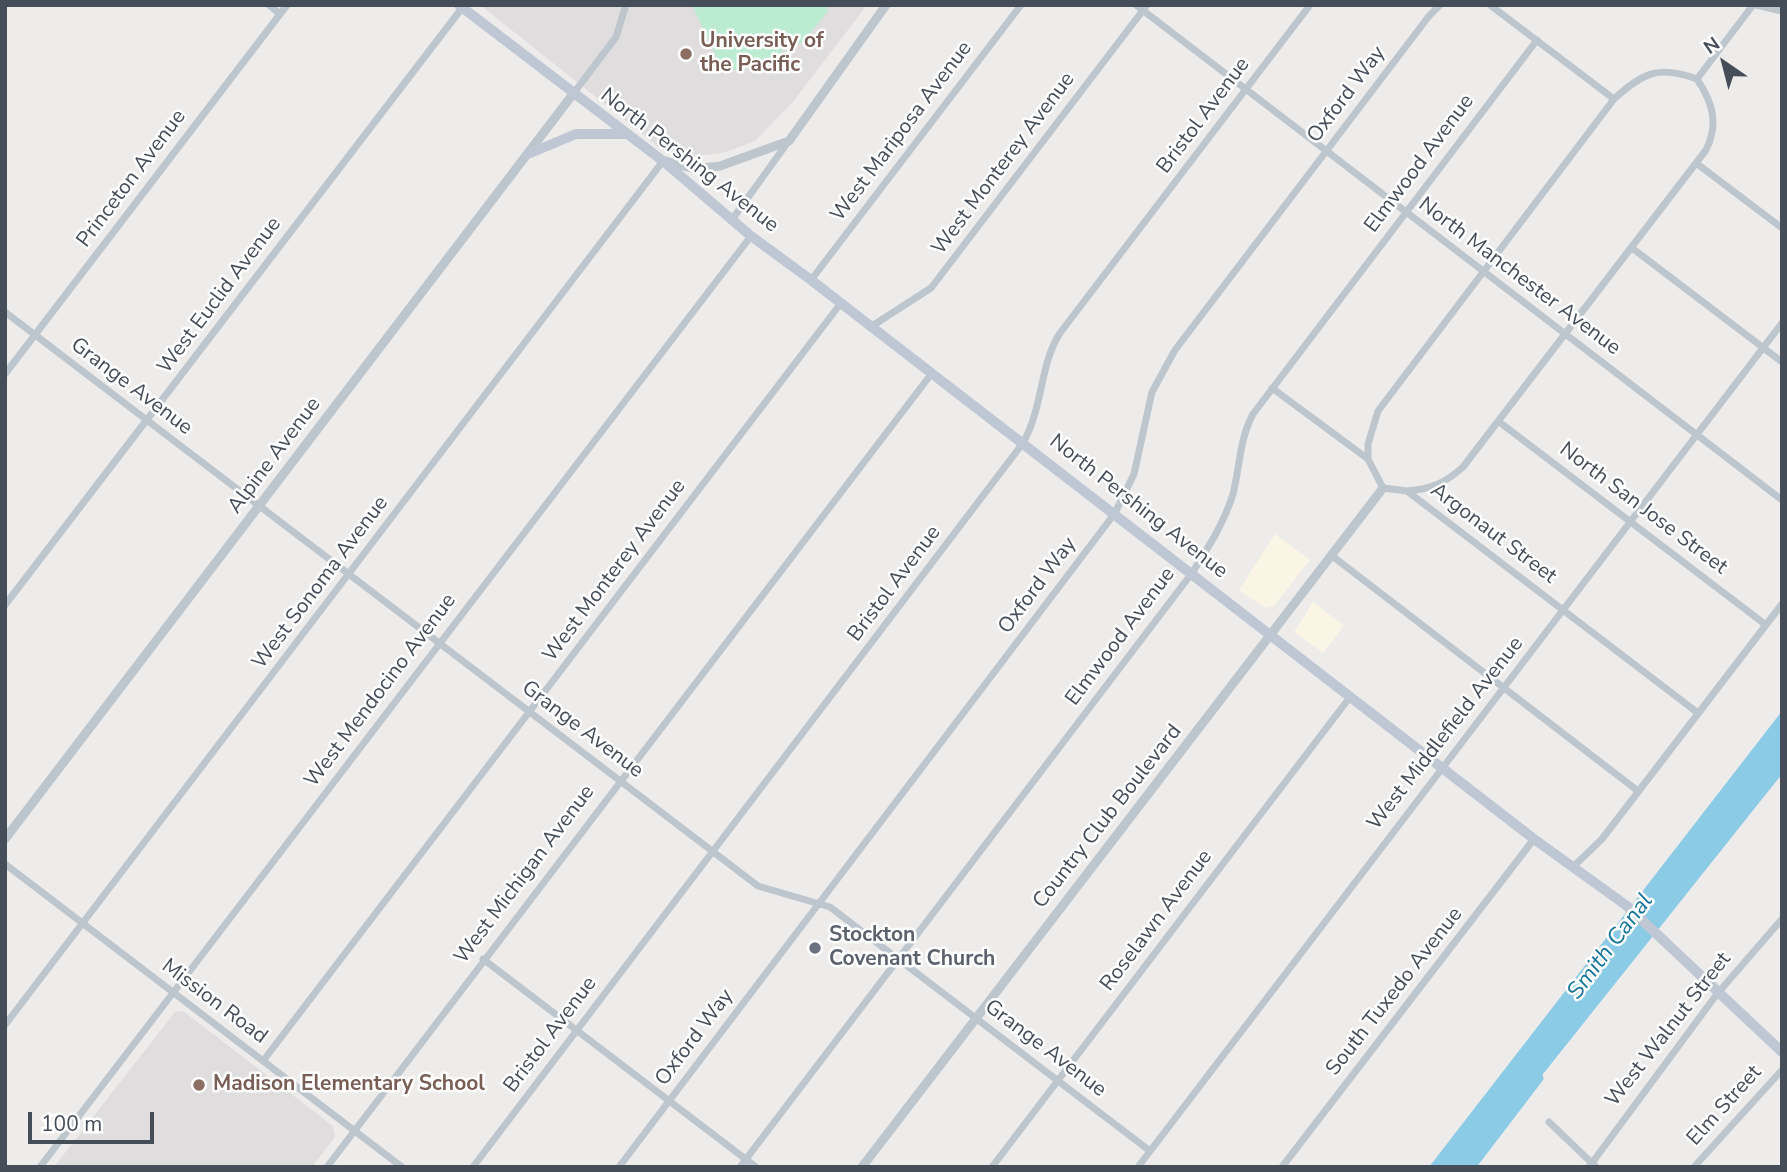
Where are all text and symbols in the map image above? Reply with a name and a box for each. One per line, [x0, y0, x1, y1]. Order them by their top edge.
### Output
north arrow [1689, 28, 1759, 98]
place label: University of the Pacific [700, 29, 824, 79]
text: N [1699, 31, 1725, 61]
street label: West Mariposa Avenue [826, 37, 978, 227]
street label: Oxford Way [1303, 42, 1391, 148]
marker: University of the Pacific [678, 46, 694, 62]
street label: Bristol Avenue [1152, 53, 1256, 179]
street label: West Monterey Avenue [927, 68, 1081, 260]
street label: North Pershing Avenue [595, 84, 783, 238]
street label: Elmwood Avenue [1360, 90, 1480, 238]
street label: Princeton Avenue [72, 105, 192, 253]
street label: North Manchester Avenue [1413, 193, 1625, 361]
street label: West Euclid Avenue [153, 213, 287, 379]
street label: Grange Avenue [65, 333, 197, 441]
street label: Alpine Avenue [223, 393, 327, 519]
street label: North Pershing Avenue [1044, 430, 1232, 584]
street label: North San Jose Street [1554, 438, 1732, 580]
street label: West Monterey Avenue [538, 475, 692, 667]
street label: Argonaut Street [1425, 478, 1561, 590]
street label: West Sonoma Avenue [248, 492, 394, 674]
street label: Bristol Avenue [843, 521, 947, 647]
street label: Oxford Way [994, 533, 1082, 639]
street label: Elmwood Avenue [1061, 563, 1181, 711]
street label: West Mendocino Avenue [300, 589, 462, 793]
street label: West Middlefield Avenue [1363, 632, 1529, 836]
street label: Grange Avenue [516, 676, 648, 784]
street label: Country Club Boulevard [1028, 720, 1188, 914]
street label: West Michigan Avenue [450, 781, 600, 969]
street label: Roselawn Avenue [1096, 845, 1218, 997]
water label: Smith Canal [1562, 889, 1660, 1005]
street label: South Tuxedo Avenue [1321, 903, 1469, 1081]
place label: Stockton Covenant Church [829, 923, 995, 973]
marker: Stockton Covenant Church [807, 940, 823, 956]
street label: West Walnut Street [1601, 948, 1737, 1112]
street label: Mission Road [156, 954, 272, 1050]
street label: Bristol Avenue [499, 972, 603, 1098]
street label: Oxford Way [651, 985, 739, 1091]
street label: Grange Avenue [979, 995, 1111, 1103]
street label: Elm Street [1682, 1061, 1768, 1151]
place label: Madison Elementary School [213, 1072, 485, 1098]
marker: Madison Elementary School [191, 1077, 207, 1093]
scale bar [32, 1098, 158, 1142]
text: 100 m [41, 1110, 102, 1138]

